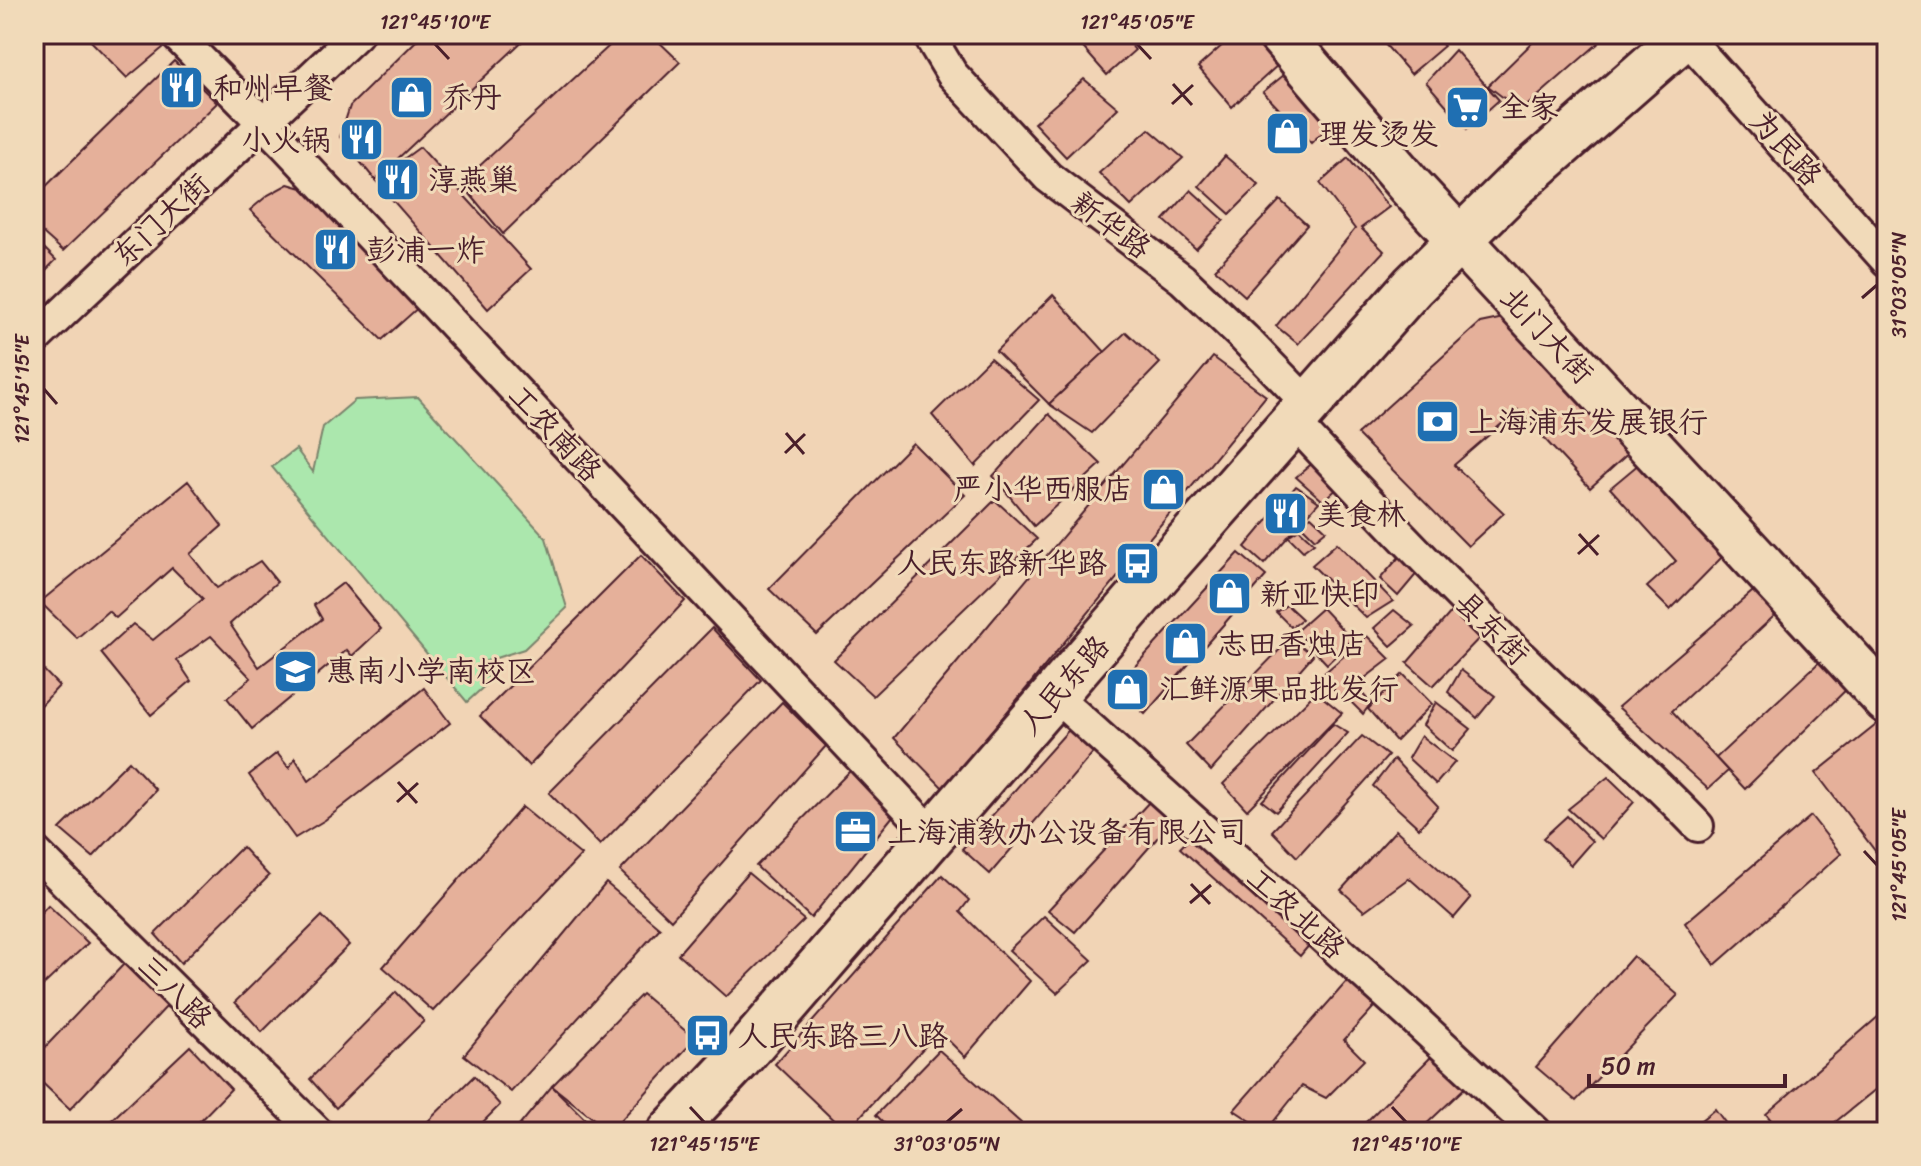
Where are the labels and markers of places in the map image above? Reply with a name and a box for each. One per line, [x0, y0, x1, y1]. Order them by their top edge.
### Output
place label: 和州早餐 [213, 61, 333, 115]
restaurant icon: 和州早餐 [158, 64, 206, 112]
place label: 乔丹 [442, 70, 502, 124]
shop icon: 乔丹 [387, 73, 435, 121]
place label: 全家 [1499, 80, 1559, 134]
supermarket icon: 全家 [1444, 83, 1492, 131]
place label: 理发烫发 [1319, 107, 1439, 161]
shop icon: 理发烫发 [1264, 110, 1312, 158]
place label: 小火锅 [241, 113, 331, 167]
restaurant icon: 小火锅 [338, 116, 386, 164]
place label: 淳燕巢 [428, 153, 518, 207]
restaurant icon: 淳燕巢 [373, 156, 421, 204]
place label: 彭浦一炸 [366, 223, 486, 277]
restaurant icon: 彭浦一炸 [311, 226, 359, 274]
place label: 上海浦东发展银行 [1468, 395, 1708, 449]
bank icon: 上海浦东发展银行 [1413, 398, 1461, 446]
place label: 严小华西服店 [953, 462, 1133, 516]
shop icon: 严小华西服店 [1140, 465, 1188, 513]
place label: 美食林 [1316, 487, 1406, 541]
restaurant icon: 美食林 [1261, 490, 1309, 538]
place label: 人民东路新华路 [897, 536, 1107, 590]
bus stop icon: 人民东路新华路 [1114, 539, 1162, 587]
place label: 新亚快印 [1260, 567, 1380, 621]
shop icon: 新亚快印 [1205, 570, 1253, 618]
place label: 志田香烛店 [1217, 617, 1367, 671]
shop icon: 志田香烛店 [1162, 620, 1210, 668]
place label: 惠南小学南校区 [326, 644, 536, 698]
school or university icon: 惠南小学南校区 [271, 647, 319, 695]
place label: 汇鲜源果品批发行 [1159, 662, 1399, 716]
shop icon: 汇鲜源果品批发行 [1104, 665, 1152, 713]
place label: 上海浦教办公设备有限公司 [887, 805, 1247, 859]
office icon: 上海浦教办公设备有限公司 [832, 808, 880, 856]
place label: 人民东路三八路 [738, 1009, 948, 1063]
bus stop icon: 人民东路三八路 [683, 1012, 731, 1060]

